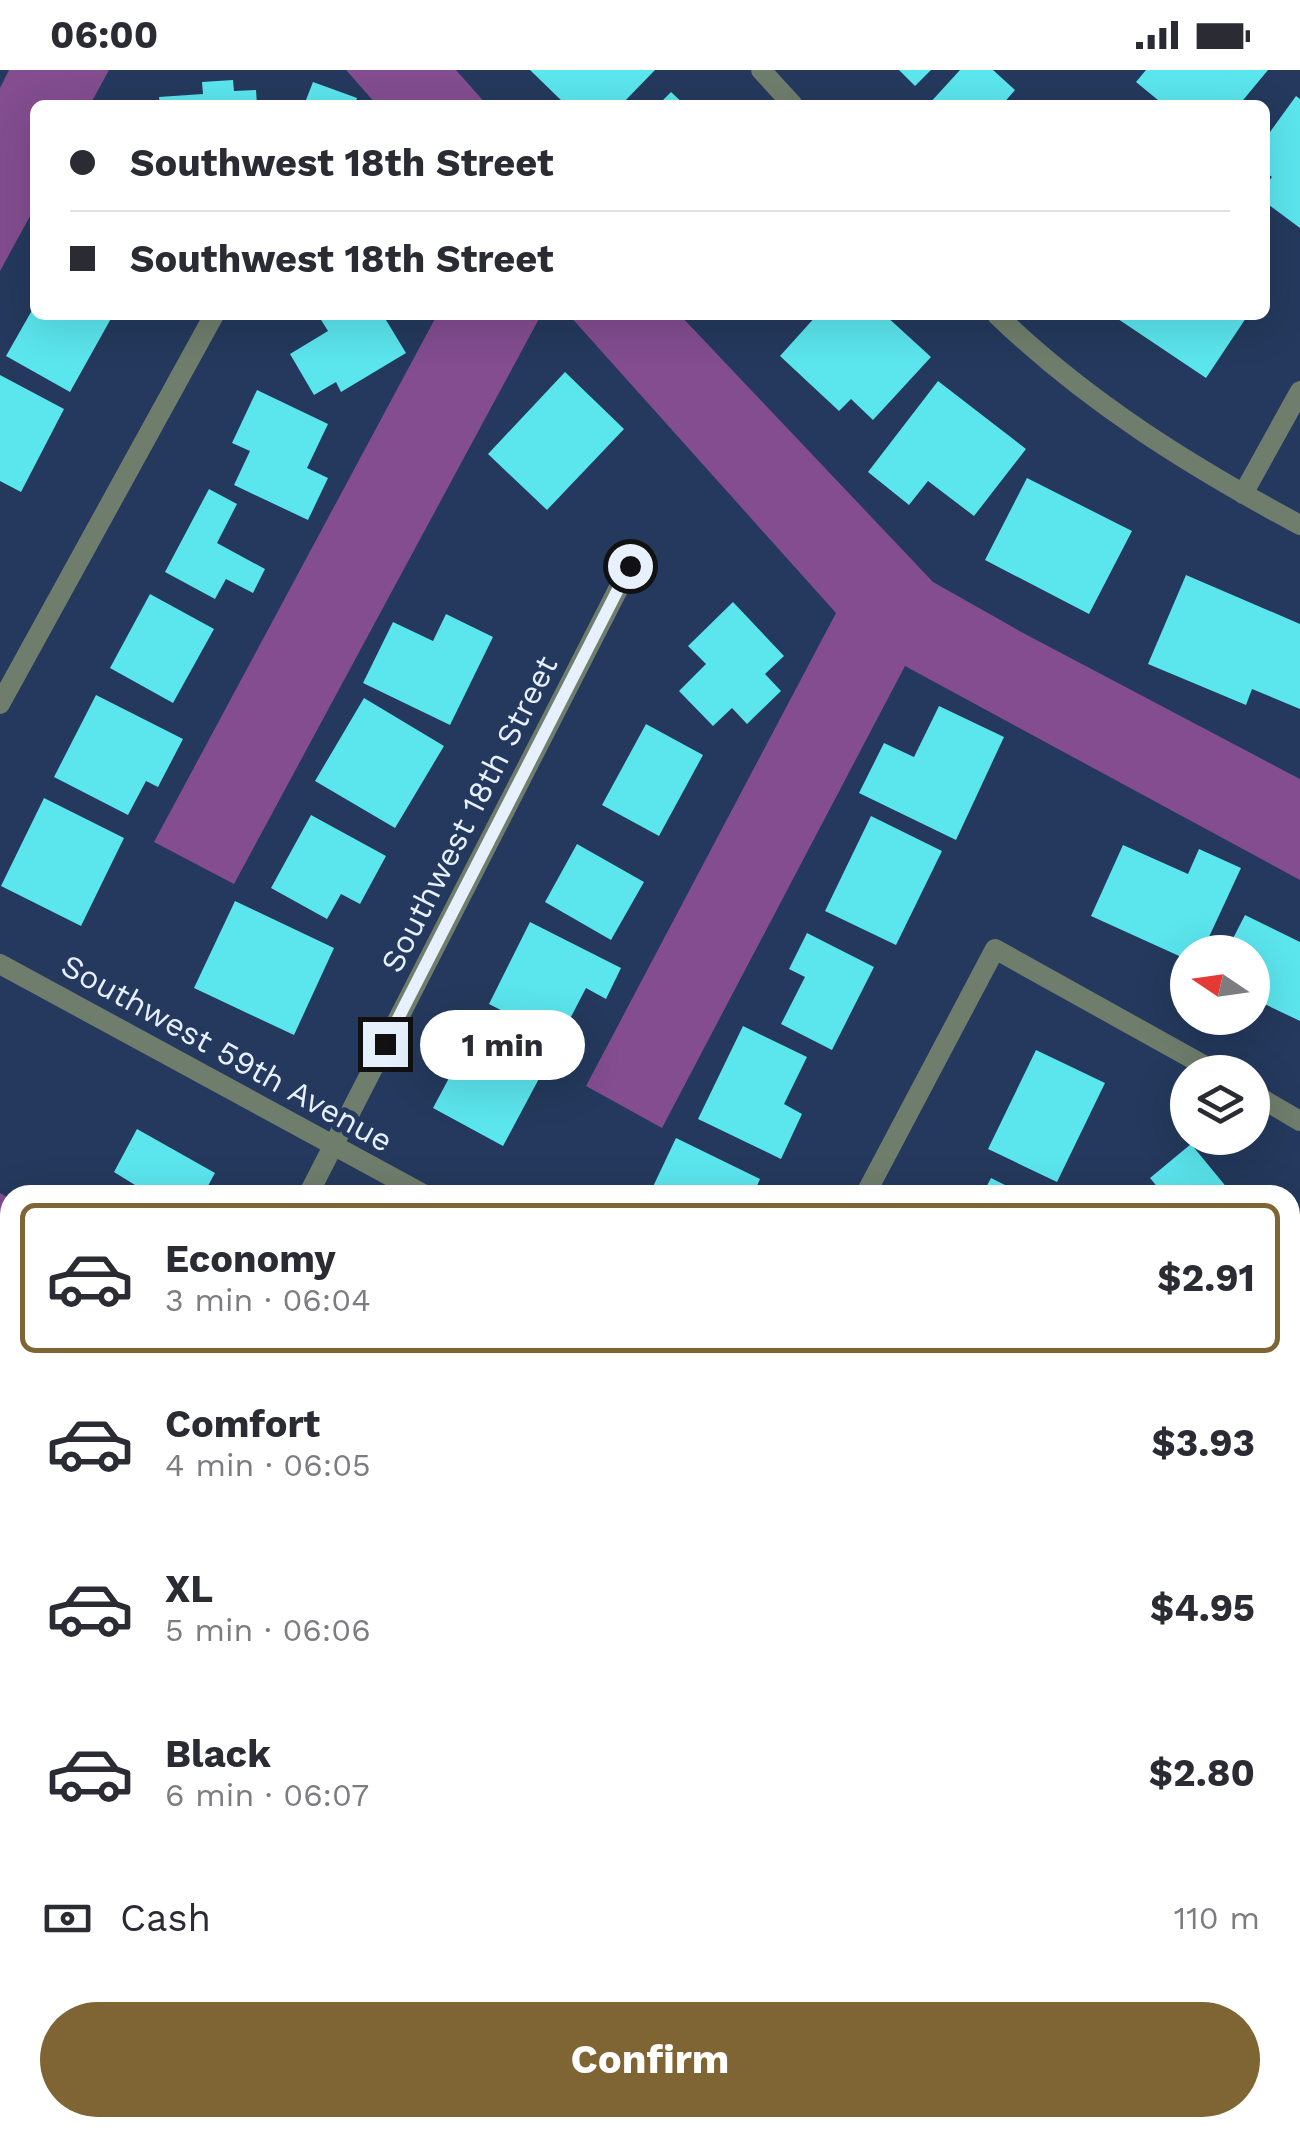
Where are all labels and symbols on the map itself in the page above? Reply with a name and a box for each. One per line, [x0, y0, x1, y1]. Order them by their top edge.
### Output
route start [608, 544, 653, 589]
street label: Southwest 18th Street [373, 649, 565, 979]
north arrow [1170, 935, 1270, 1035]
street label: Southwest 59th Avenue [55, 946, 399, 1160]
callout: 1 min [420, 1009, 585, 1079]
route end [363, 1022, 408, 1067]

